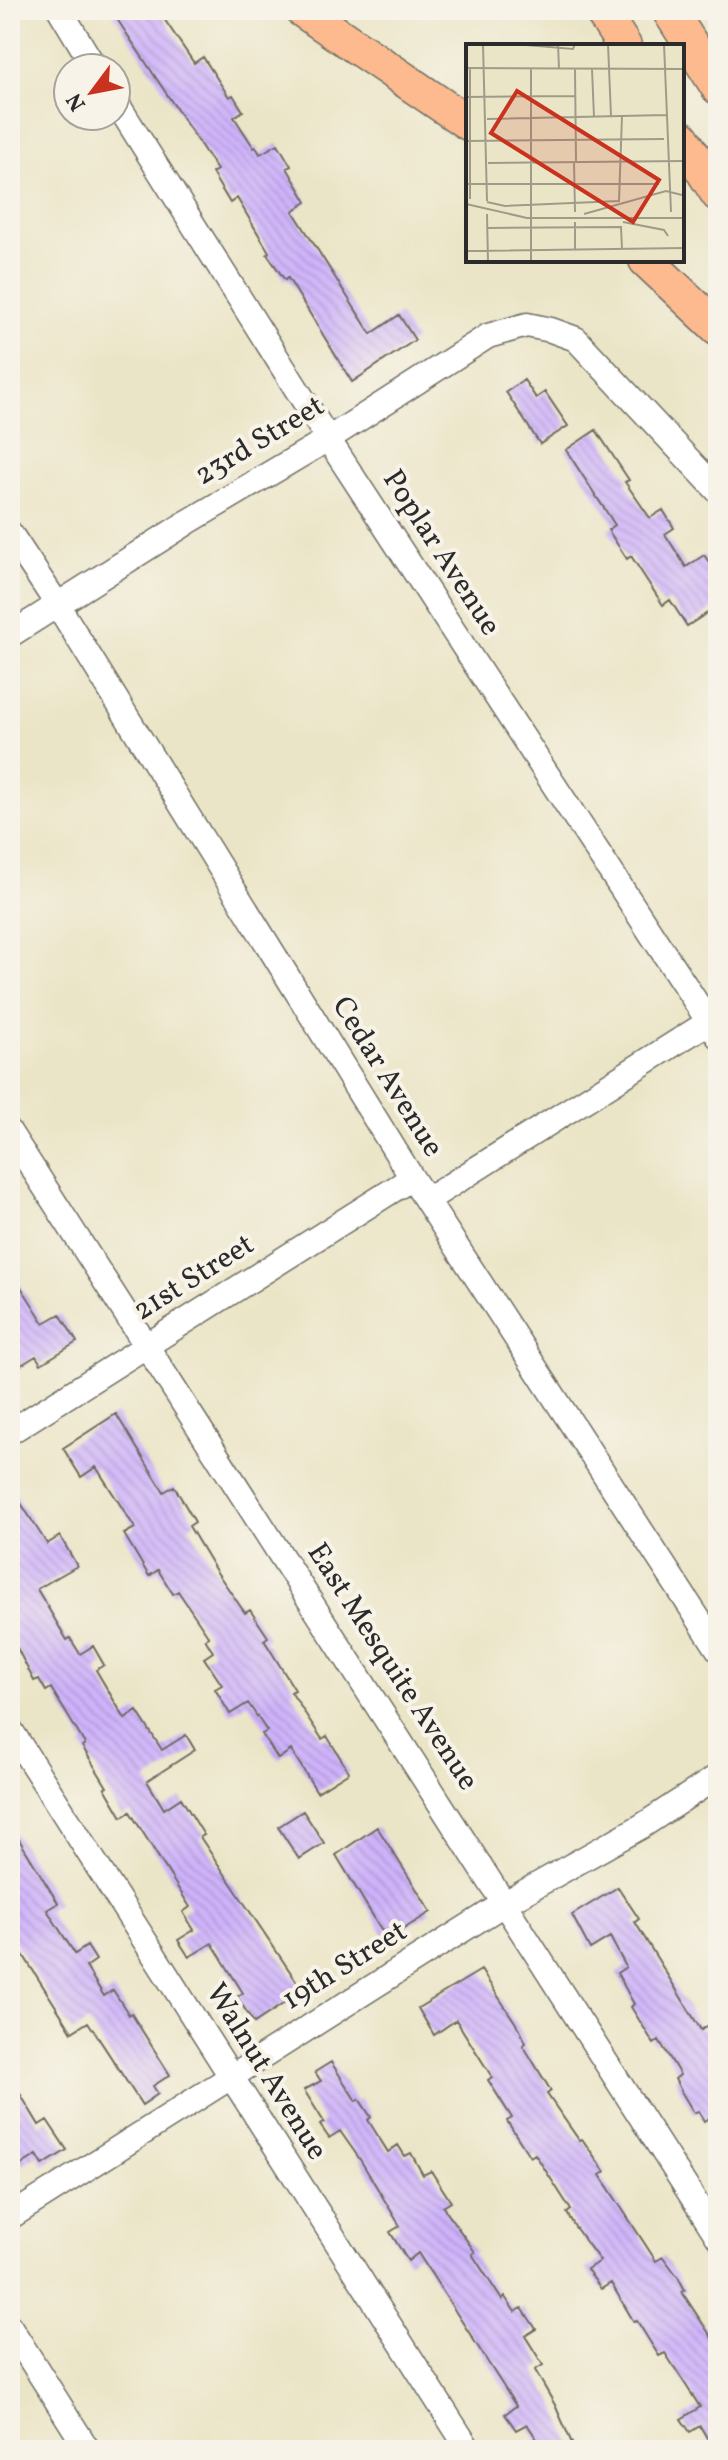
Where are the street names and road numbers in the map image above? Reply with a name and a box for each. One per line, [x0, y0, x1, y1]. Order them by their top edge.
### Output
street label: 23rd Street [187, 386, 333, 496]
street label: Poplar Avenue [372, 462, 510, 644]
street label: Cedar Avenue [321, 989, 453, 1165]
street label: 21st Street [125, 1224, 263, 1332]
street label: East Mesquite Avenue [296, 1535, 488, 1799]
street label: 19th Street [274, 1911, 416, 2021]
street label: Walnut Avenue [195, 1975, 337, 2169]

